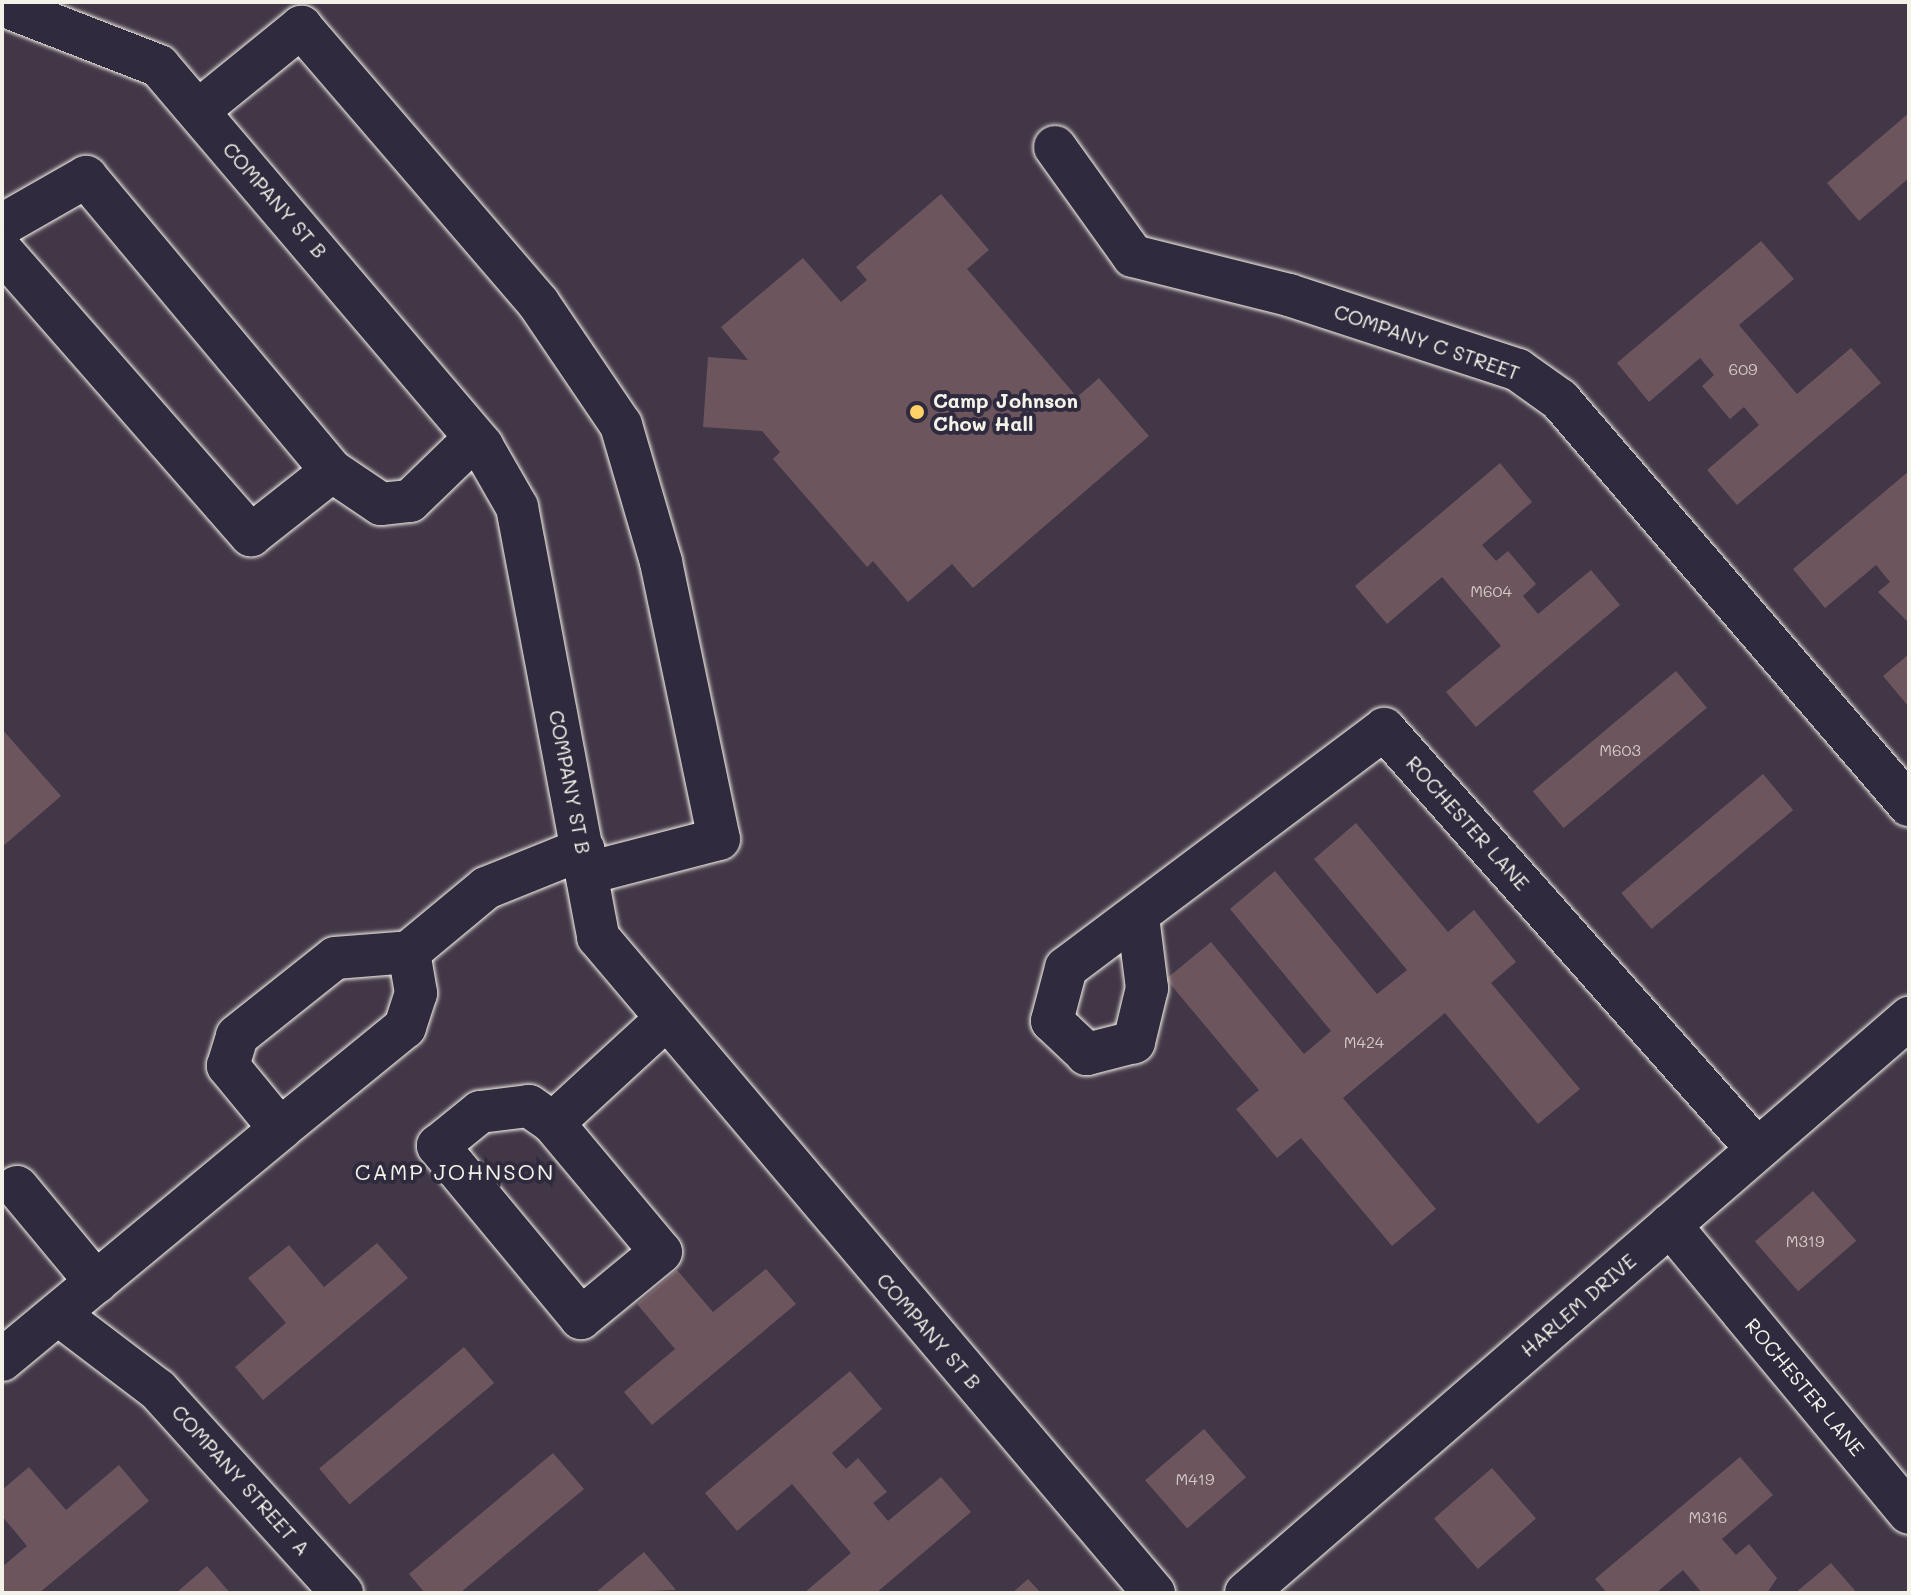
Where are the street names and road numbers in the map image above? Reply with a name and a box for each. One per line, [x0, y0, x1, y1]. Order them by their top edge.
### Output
street label: COMPANY ST B [218, 137, 332, 263]
street label: COMPANY C STREET [1331, 299, 1523, 385]
street label: COMPANY ST B [544, 708, 596, 856]
street label: ROCHESTER LANE [1401, 751, 1535, 895]
street label: HARLEM DRIVE [1515, 1248, 1641, 1362]
street label: COMPANY ST B [872, 1268, 986, 1394]
street label: ROCHESTER LANE [1740, 1313, 1870, 1461]
street label: COMPANY STREET A [167, 1400, 315, 1560]

